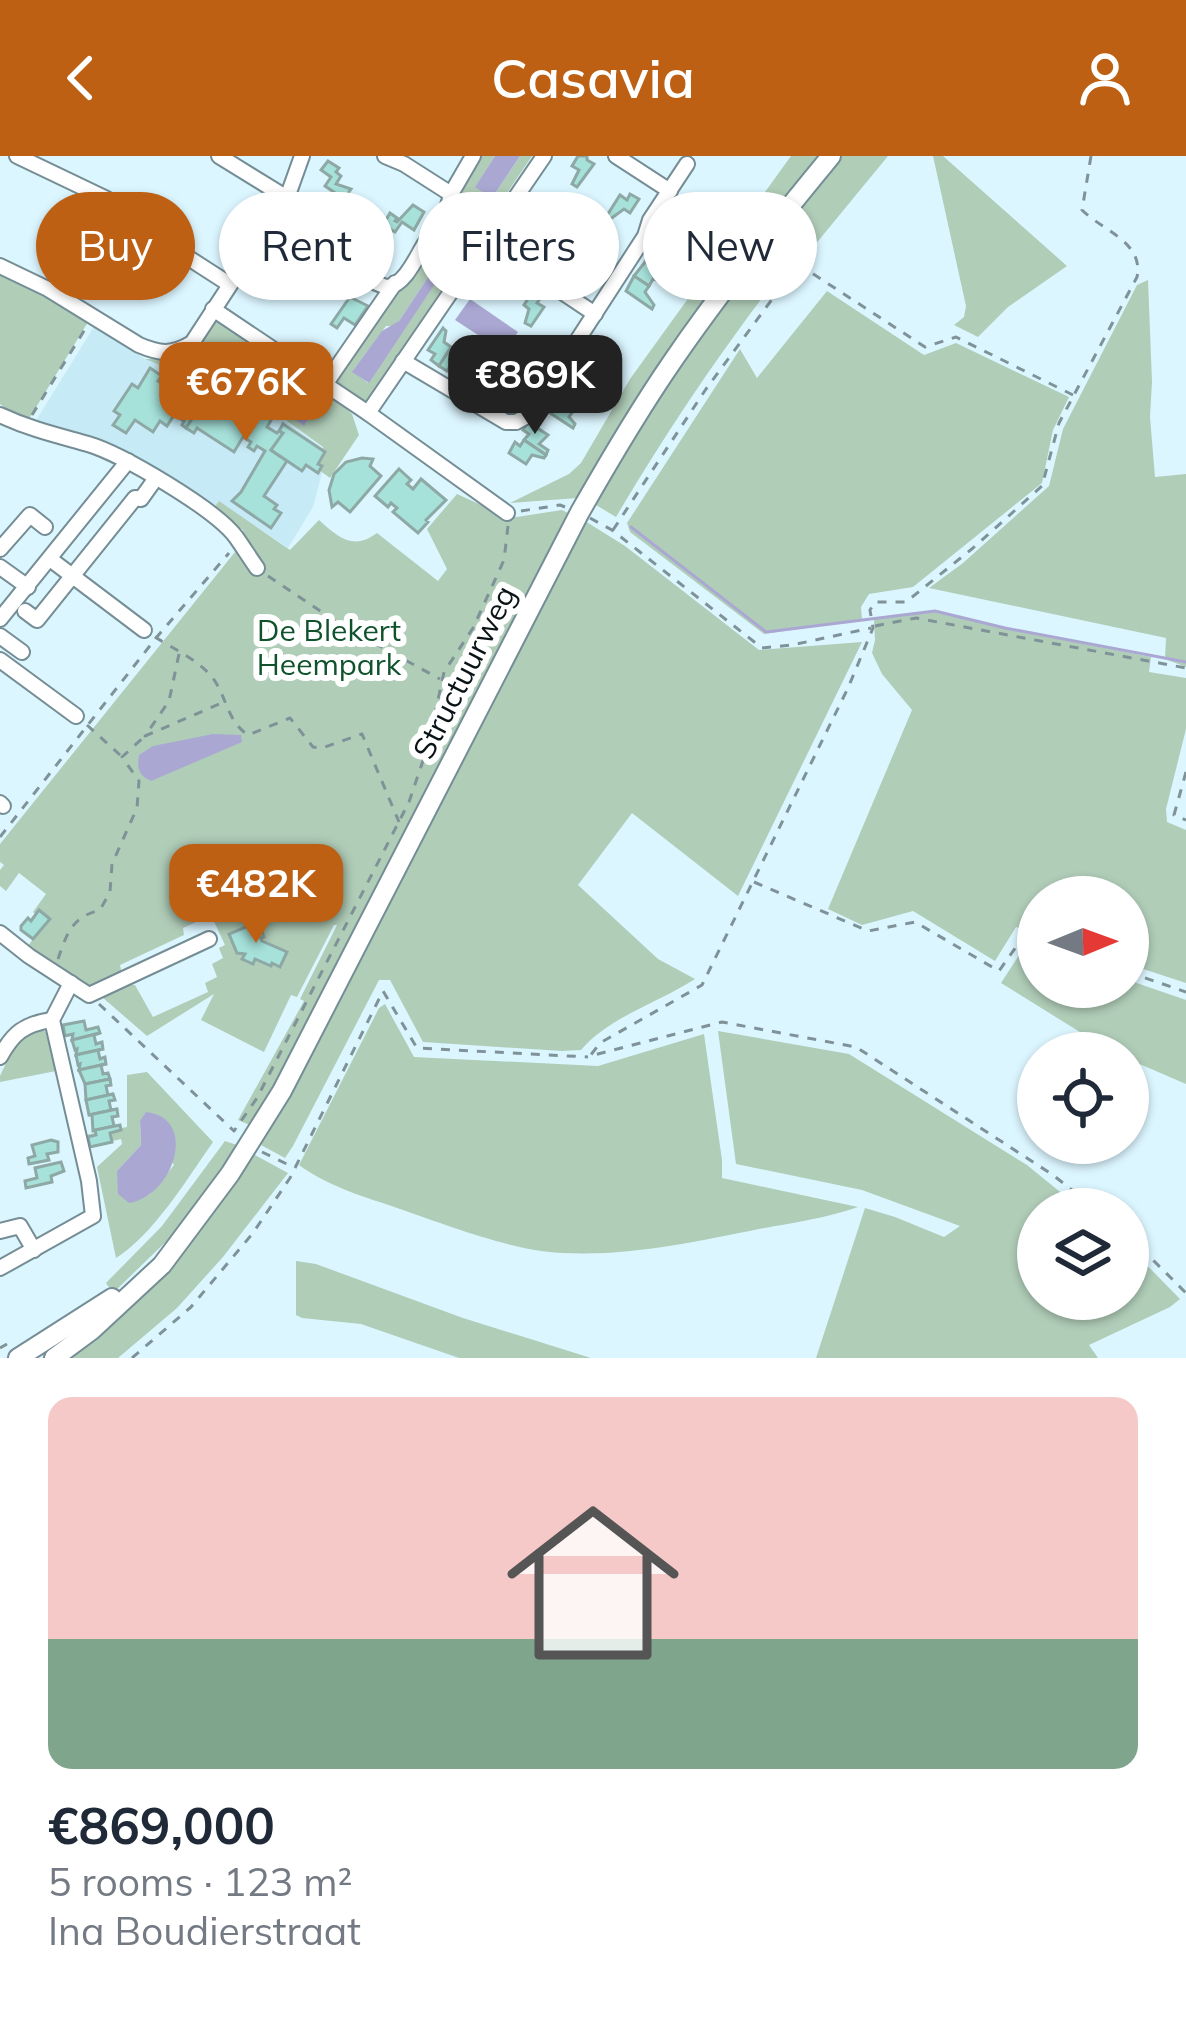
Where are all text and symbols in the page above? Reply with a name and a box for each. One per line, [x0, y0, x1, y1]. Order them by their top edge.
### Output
text: Casavia [491, 44, 695, 112]
icon: back [48, 45, 114, 111]
icon: person [1072, 45, 1138, 111]
chip: Buy [36, 192, 195, 300]
chip: Rent [219, 192, 394, 300]
chip: Filters [418, 192, 619, 300]
chip: New [643, 192, 817, 300]
pin: €869K [451, 335, 619, 437]
pin: €676K [162, 342, 330, 444]
text: €869K [475, 349, 595, 398]
text: €676K [186, 356, 306, 405]
street label: Structuurweg [404, 579, 524, 765]
park label: De Blekert Heempark [257, 611, 402, 683]
pin: €482K [172, 844, 340, 946]
text: €482K [196, 858, 316, 907]
north arrow [1017, 876, 1149, 1008]
map controls [1017, 876, 1149, 1320]
button: locate [1017, 1032, 1149, 1164]
button: layers [1017, 1188, 1149, 1320]
icon: home [485, 1475, 701, 1691]
text: €869,000 [48, 1793, 275, 1857]
text: 5 rooms · 123 m² [48, 1857, 352, 1906]
text: Ina Boudierstraat [48, 1906, 361, 1955]

